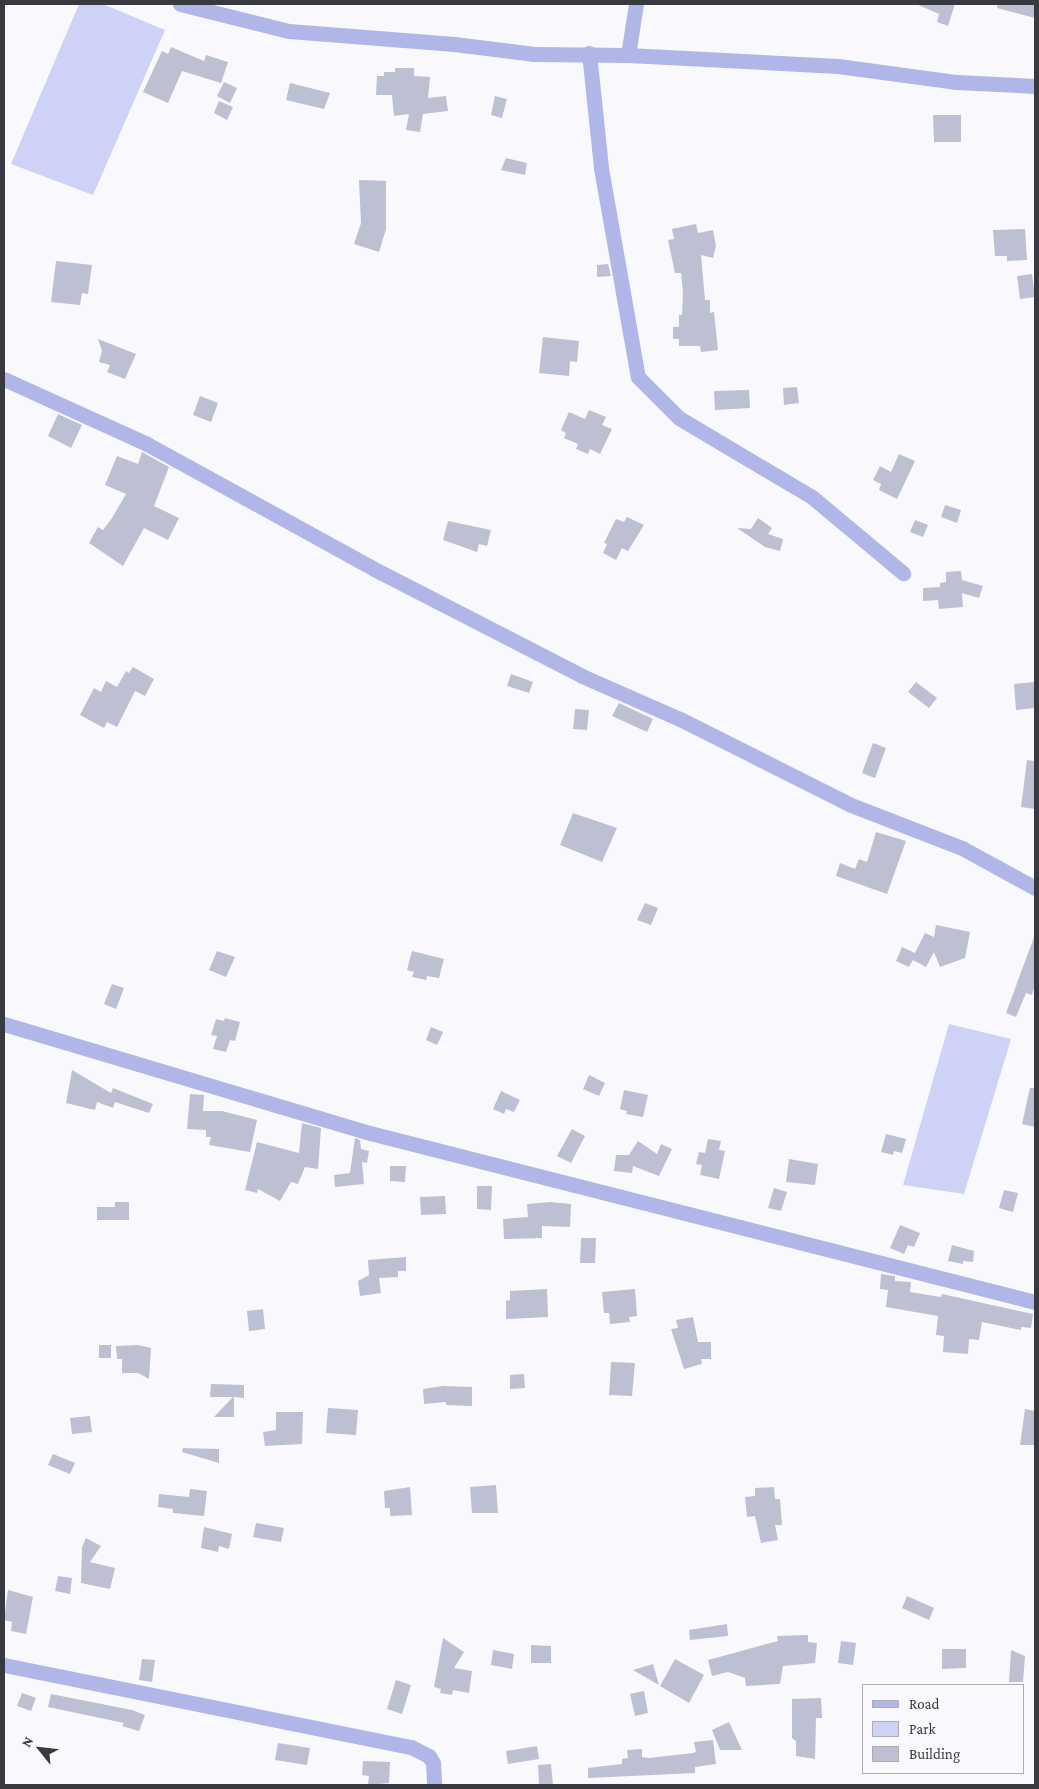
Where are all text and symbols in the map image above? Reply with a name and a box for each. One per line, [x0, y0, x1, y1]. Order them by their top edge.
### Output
legend [862, 1684, 1024, 1774]
text: Road [909, 1696, 939, 1712]
text: Park [909, 1721, 936, 1737]
north arrow [15, 1724, 65, 1774]
text: N [18, 1734, 36, 1750]
text: Building [909, 1746, 960, 1762]

